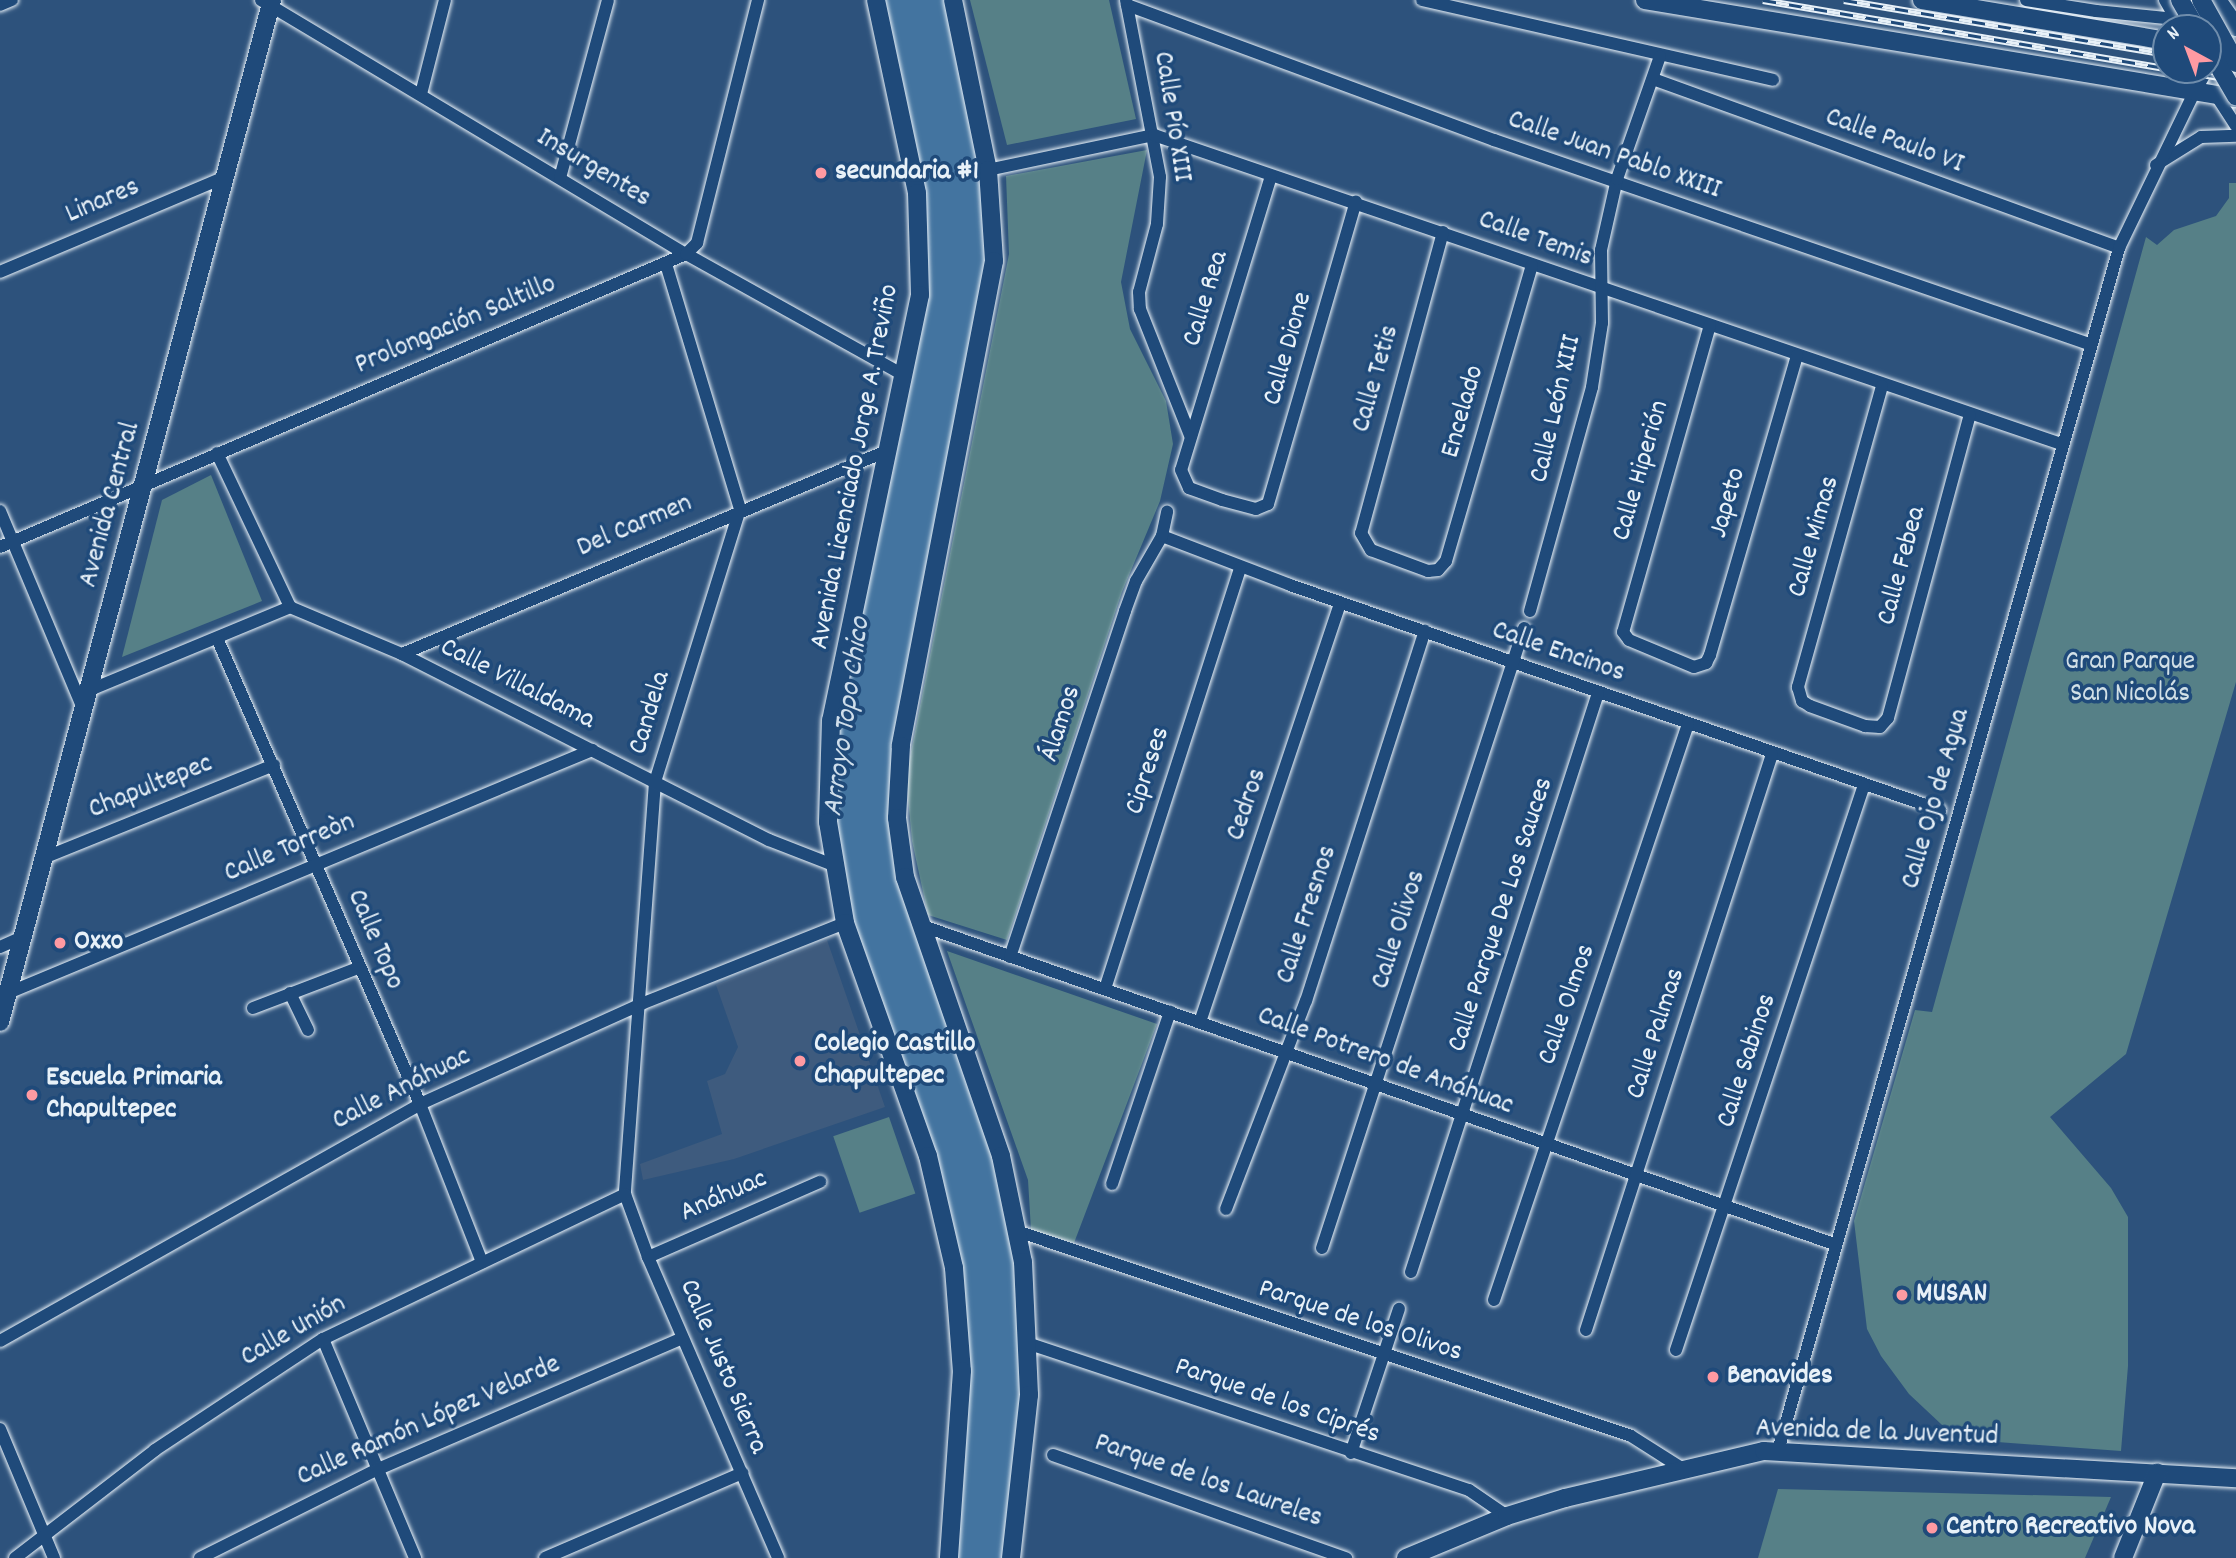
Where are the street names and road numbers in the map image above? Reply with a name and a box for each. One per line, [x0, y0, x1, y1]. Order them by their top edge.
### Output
street label: Calle Pío XIII [1144, 49, 1198, 185]
street label: Calle Paulo VI [1820, 101, 1968, 183]
street label: Calle Juan Pablo XXIII [1503, 104, 1725, 208]
street label: Insurgentes [530, 122, 656, 216]
street label: Linares [61, 171, 145, 233]
street label: Calle Temis [1473, 204, 1597, 276]
street label: Calle Rea [1177, 247, 1237, 351]
street label: Prolongación Saltillo [351, 269, 561, 383]
street label: Avenida Licenciado Jorge A. Treviño [804, 282, 908, 652]
street label: Calle Dione [1257, 288, 1321, 410]
street label: Calle Tetis [1346, 322, 1408, 436]
street label: Calle León XIII [1524, 332, 1590, 486]
street label: Encelado [1435, 362, 1493, 462]
street label: Calle Hiperión [1606, 397, 1678, 545]
street label: Avenida Central [73, 419, 149, 591]
street label: Japeto [1703, 464, 1755, 542]
street label: Calle Mimas [1782, 472, 1848, 602]
street label: Del Carmen [572, 488, 698, 566]
street label: Calle Febea [1871, 503, 1935, 629]
street label: Calle Encinos [1487, 615, 1629, 691]
street label: Calle Villaldama [434, 632, 600, 738]
street label: Candela [622, 667, 680, 759]
street label: Álamos [1034, 682, 1090, 766]
street label: Calle Ojo de Agua [1895, 705, 1979, 893]
street label: Cipreses [1119, 723, 1179, 819]
street label: Chapultepec [84, 748, 218, 828]
street label: Cedros [1220, 765, 1276, 845]
street label: Calle Parque De Los Sauces [1442, 773, 1562, 1057]
street label: Calle Torreòn [220, 806, 360, 892]
street label: Calle Fresnos [1270, 842, 1346, 988]
street label: Calle Olivos [1365, 866, 1435, 994]
street label: Calle Topo [338, 885, 410, 995]
street label: Calle Olmos [1532, 940, 1604, 1070]
street label: Calle Palmas [1620, 964, 1694, 1104]
street label: Calle Sabinos [1711, 990, 1785, 1132]
street label: Calle Potrero de Anáhuac [1252, 1000, 1518, 1124]
street label: Calle Anáhuac [327, 1041, 477, 1139]
street label: Anáhuac [675, 1163, 773, 1231]
street label: Parque de los Olivos [1254, 1273, 1466, 1371]
street label: Calle Justo Sierra [670, 1275, 774, 1459]
street label: Calle Unión [235, 1288, 353, 1376]
street label: Calle Ramón López Velarde [292, 1349, 566, 1495]
street label: Parque de los Ciprés [1170, 1351, 1384, 1453]
street label: Avenida de la Juventud [1755, 1413, 1999, 1455]
street label: Parque de los Laureles [1090, 1427, 1326, 1537]

